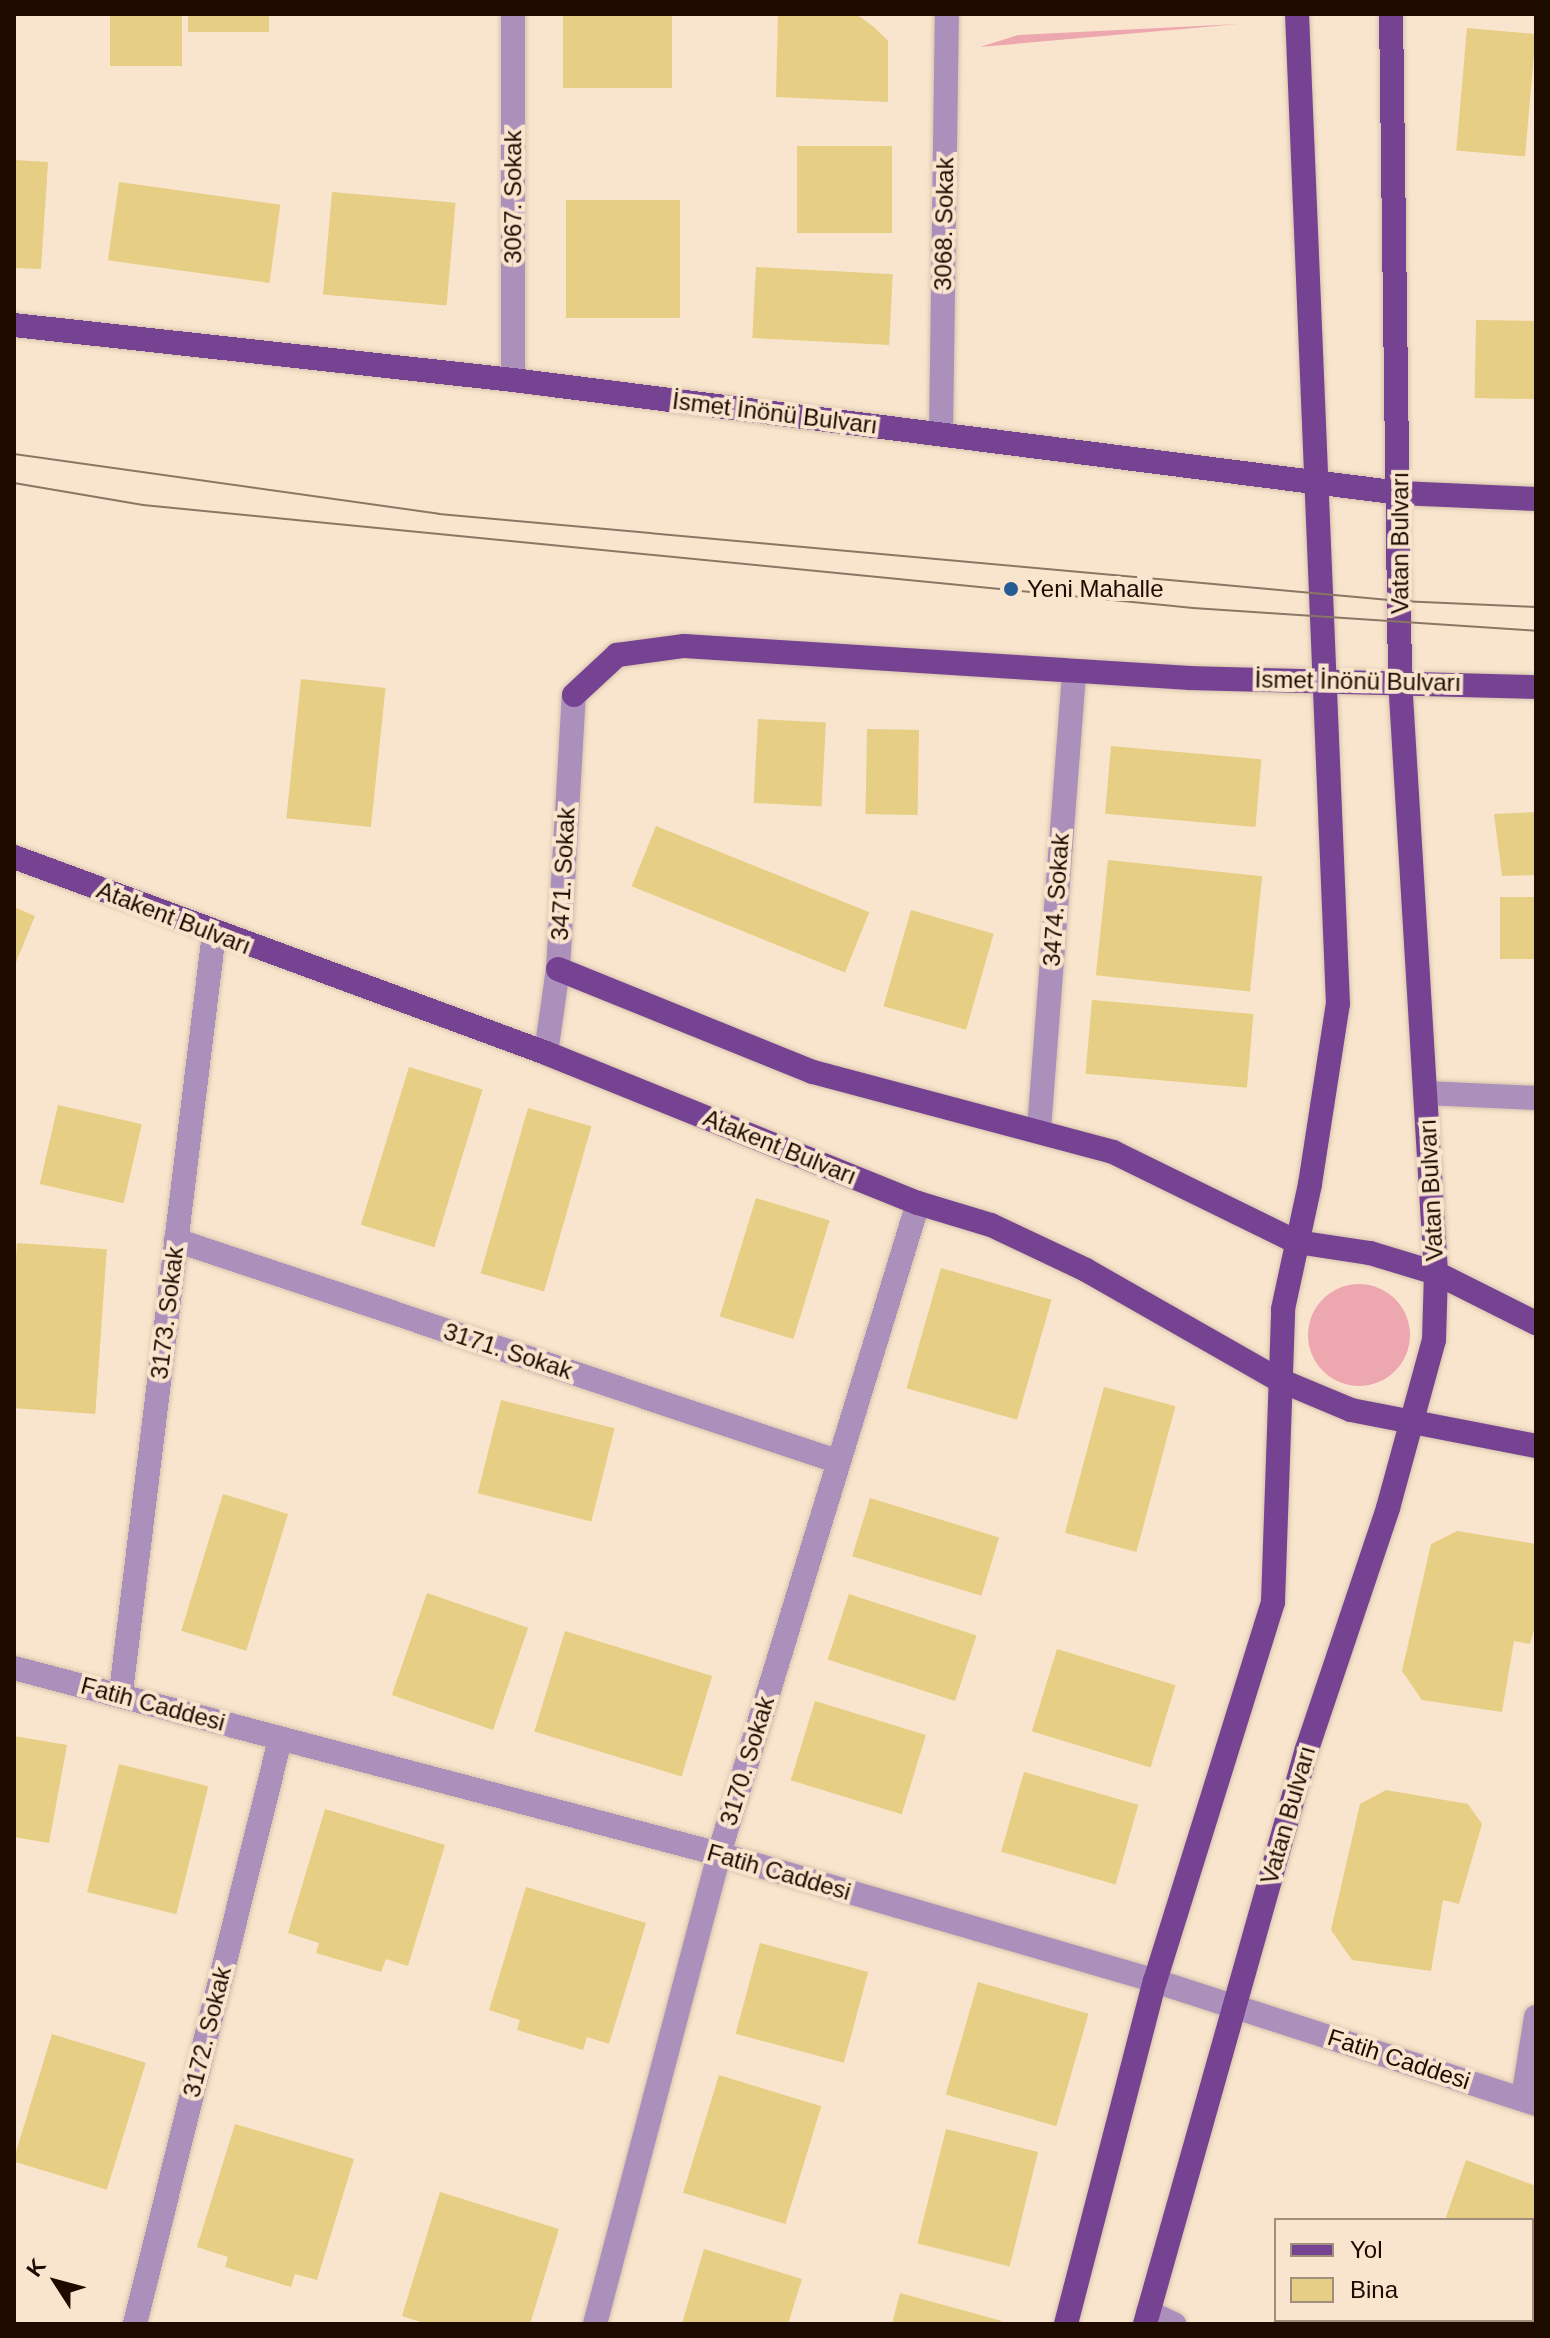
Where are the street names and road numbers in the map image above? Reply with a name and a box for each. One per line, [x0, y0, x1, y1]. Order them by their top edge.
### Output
street label: 3067. Sokak [499, 130, 527, 264]
street label: 3068. Sokak [928, 157, 960, 291]
street label: İsmet İnönü Bulvarı [671, 386, 879, 440]
street label: Vatan Bulvarı [1386, 472, 1414, 614]
street label: İsmet İnönü Bulvarı [1254, 665, 1462, 697]
street label: 3471. Sokak [545, 807, 581, 941]
street label: 3474. Sokak [1037, 832, 1075, 968]
street label: Atakent Bulvarı [93, 875, 255, 961]
street label: Atakent Bulvarı [699, 1103, 861, 1191]
street label: Vatan Bulvarı [1413, 1118, 1449, 1262]
street label: 3173. Sokak [145, 1245, 189, 1381]
street label: 3171. Sokak [440, 1317, 576, 1385]
street label: Fatih Caddesi [78, 1671, 228, 1737]
street label: 3170. Sokak [714, 1693, 780, 1829]
street label: Vatan Bulvarı [1255, 1743, 1321, 1887]
street label: Fatih Caddesi [704, 1838, 854, 1906]
street label: 3172. Sokak [177, 1964, 237, 2100]
street label: Fatih Caddesi [1324, 2022, 1474, 2096]

